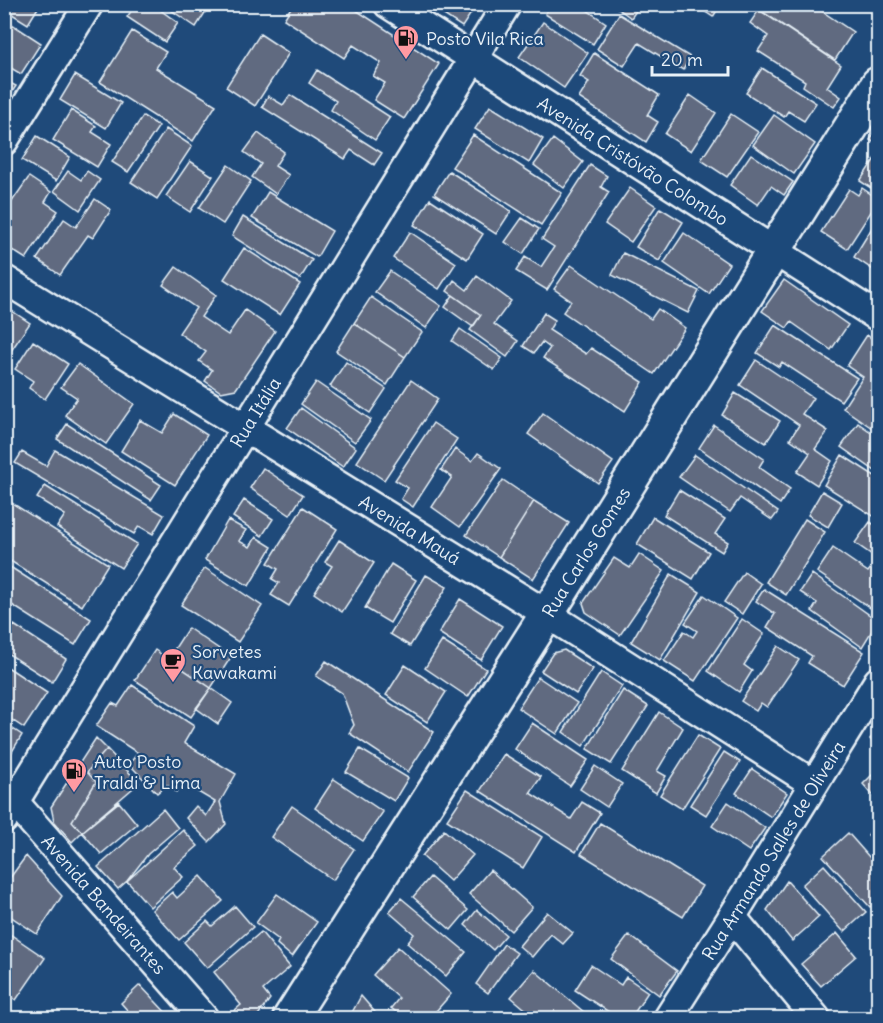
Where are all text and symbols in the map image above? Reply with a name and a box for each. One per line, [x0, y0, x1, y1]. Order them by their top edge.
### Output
fuel station icon: Posto Vila Rica [391, 23, 421, 61]
place label: Posto Vila Rica [426, 27, 544, 50]
scale bar [652, 39, 728, 77]
text: 20 m [661, 48, 703, 71]
street label: Avenida Cristóvão Colombo [533, 91, 733, 230]
street label: Rua Itália [225, 373, 285, 452]
street label: Rua Carlos Gomes [536, 483, 635, 621]
street label: Avenida Mauá [355, 489, 465, 569]
place label: Sorvetes Kawakami [192, 640, 277, 684]
cafe icon: Sorvetes Kawakami [158, 646, 188, 684]
street label: Rua Armando Salles de Oliveira [696, 736, 850, 964]
place label: Auto Posto Traldi & Lima [94, 750, 201, 794]
fuel station icon: Auto Posto Traldi & Lima [59, 756, 89, 794]
street label: Avenida Bandeirantes [37, 830, 172, 979]

